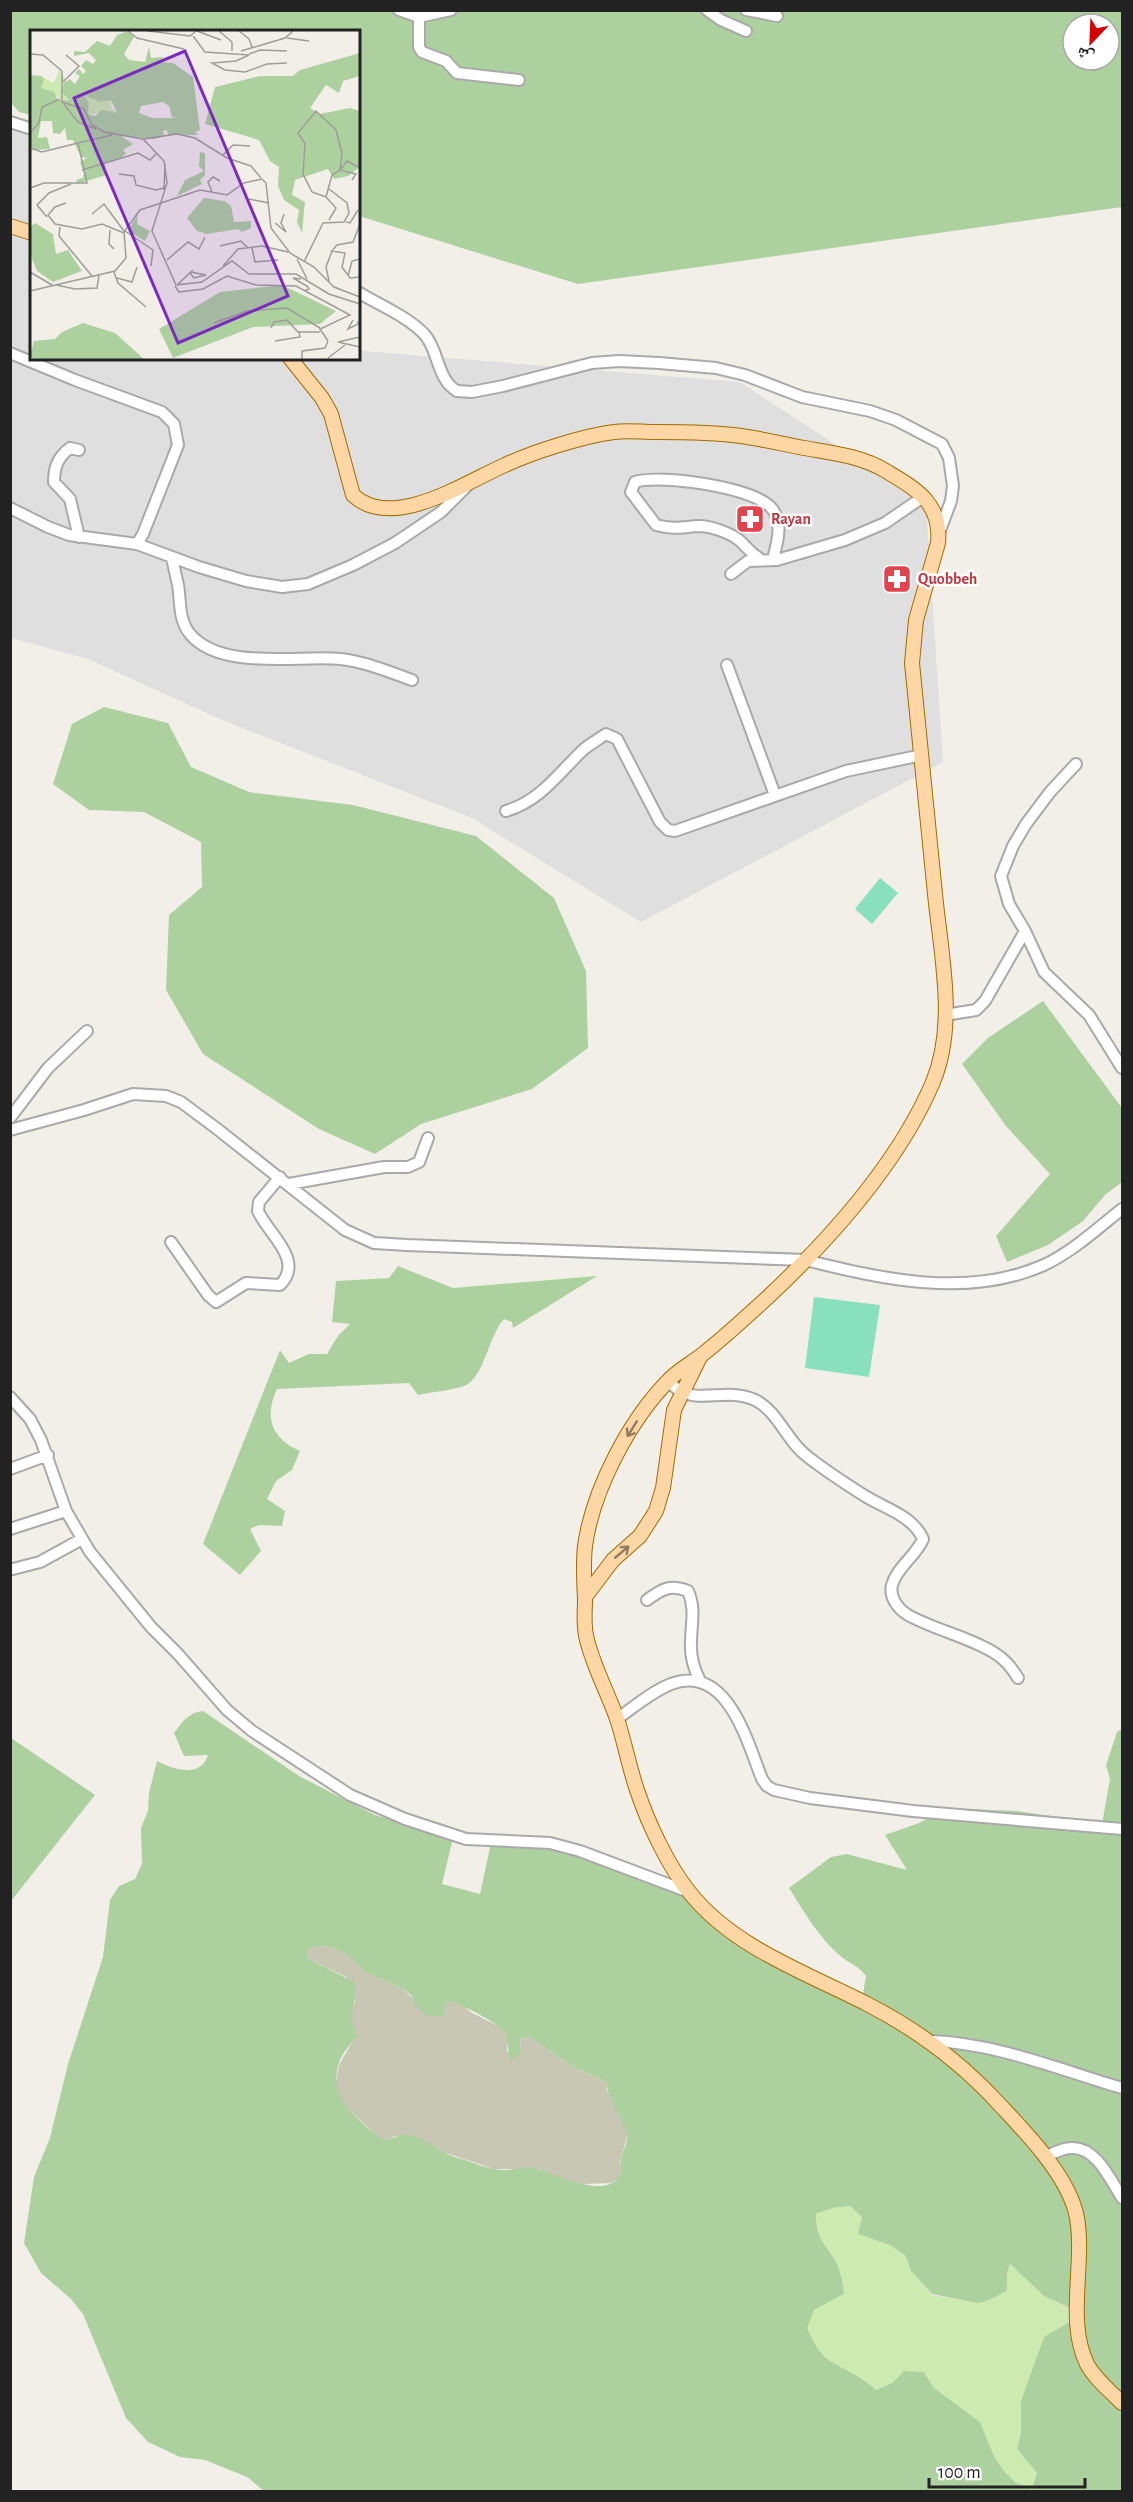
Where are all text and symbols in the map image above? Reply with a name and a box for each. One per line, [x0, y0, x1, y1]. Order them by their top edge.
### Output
north arrow [1061, 12, 1121, 72]
inset map [30, 30, 360, 360]
text: ش [1075, 43, 1097, 66]
pharmacy icon: Rayan [734, 503, 766, 535]
place label: Rayan [771, 511, 811, 528]
pharmacy icon: Quobbeh [881, 563, 913, 595]
place label: Quobbeh [918, 571, 977, 588]
one-way arrow [626, 1420, 638, 1437]
one-way arrow [614, 1545, 629, 1559]
scale bar [929, 2451, 1085, 2489]
text: 100 m [938, 2464, 981, 2482]

